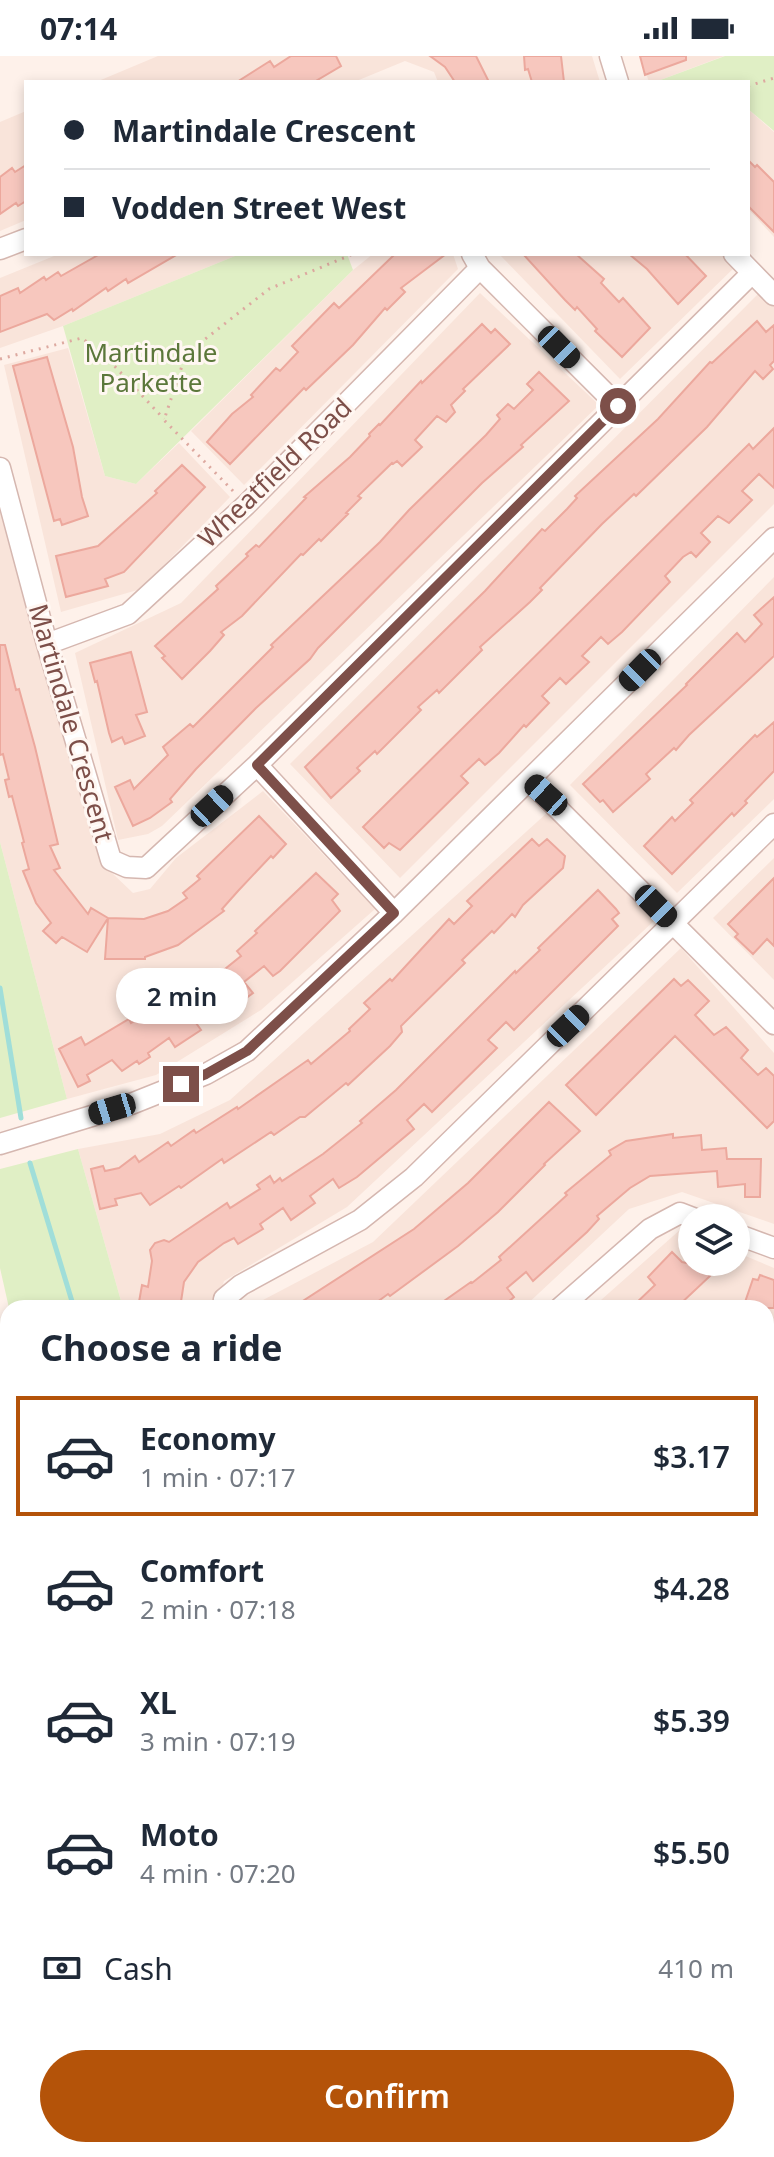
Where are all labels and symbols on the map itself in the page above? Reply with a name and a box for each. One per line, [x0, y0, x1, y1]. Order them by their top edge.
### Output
car [534, 322, 584, 372]
park label: Martindale Parkette [84, 334, 218, 400]
route start [600, 388, 636, 424]
street label: Wheatfield Road [189, 389, 359, 555]
street label: Martindale Crescent [21, 599, 123, 846]
car [615, 645, 665, 695]
car [520, 770, 572, 820]
car [186, 781, 238, 831]
car [631, 881, 681, 931]
callout: 2 min [115, 968, 247, 1024]
car [542, 1001, 594, 1051]
route end [163, 1066, 199, 1102]
car [86, 1091, 138, 1127]

